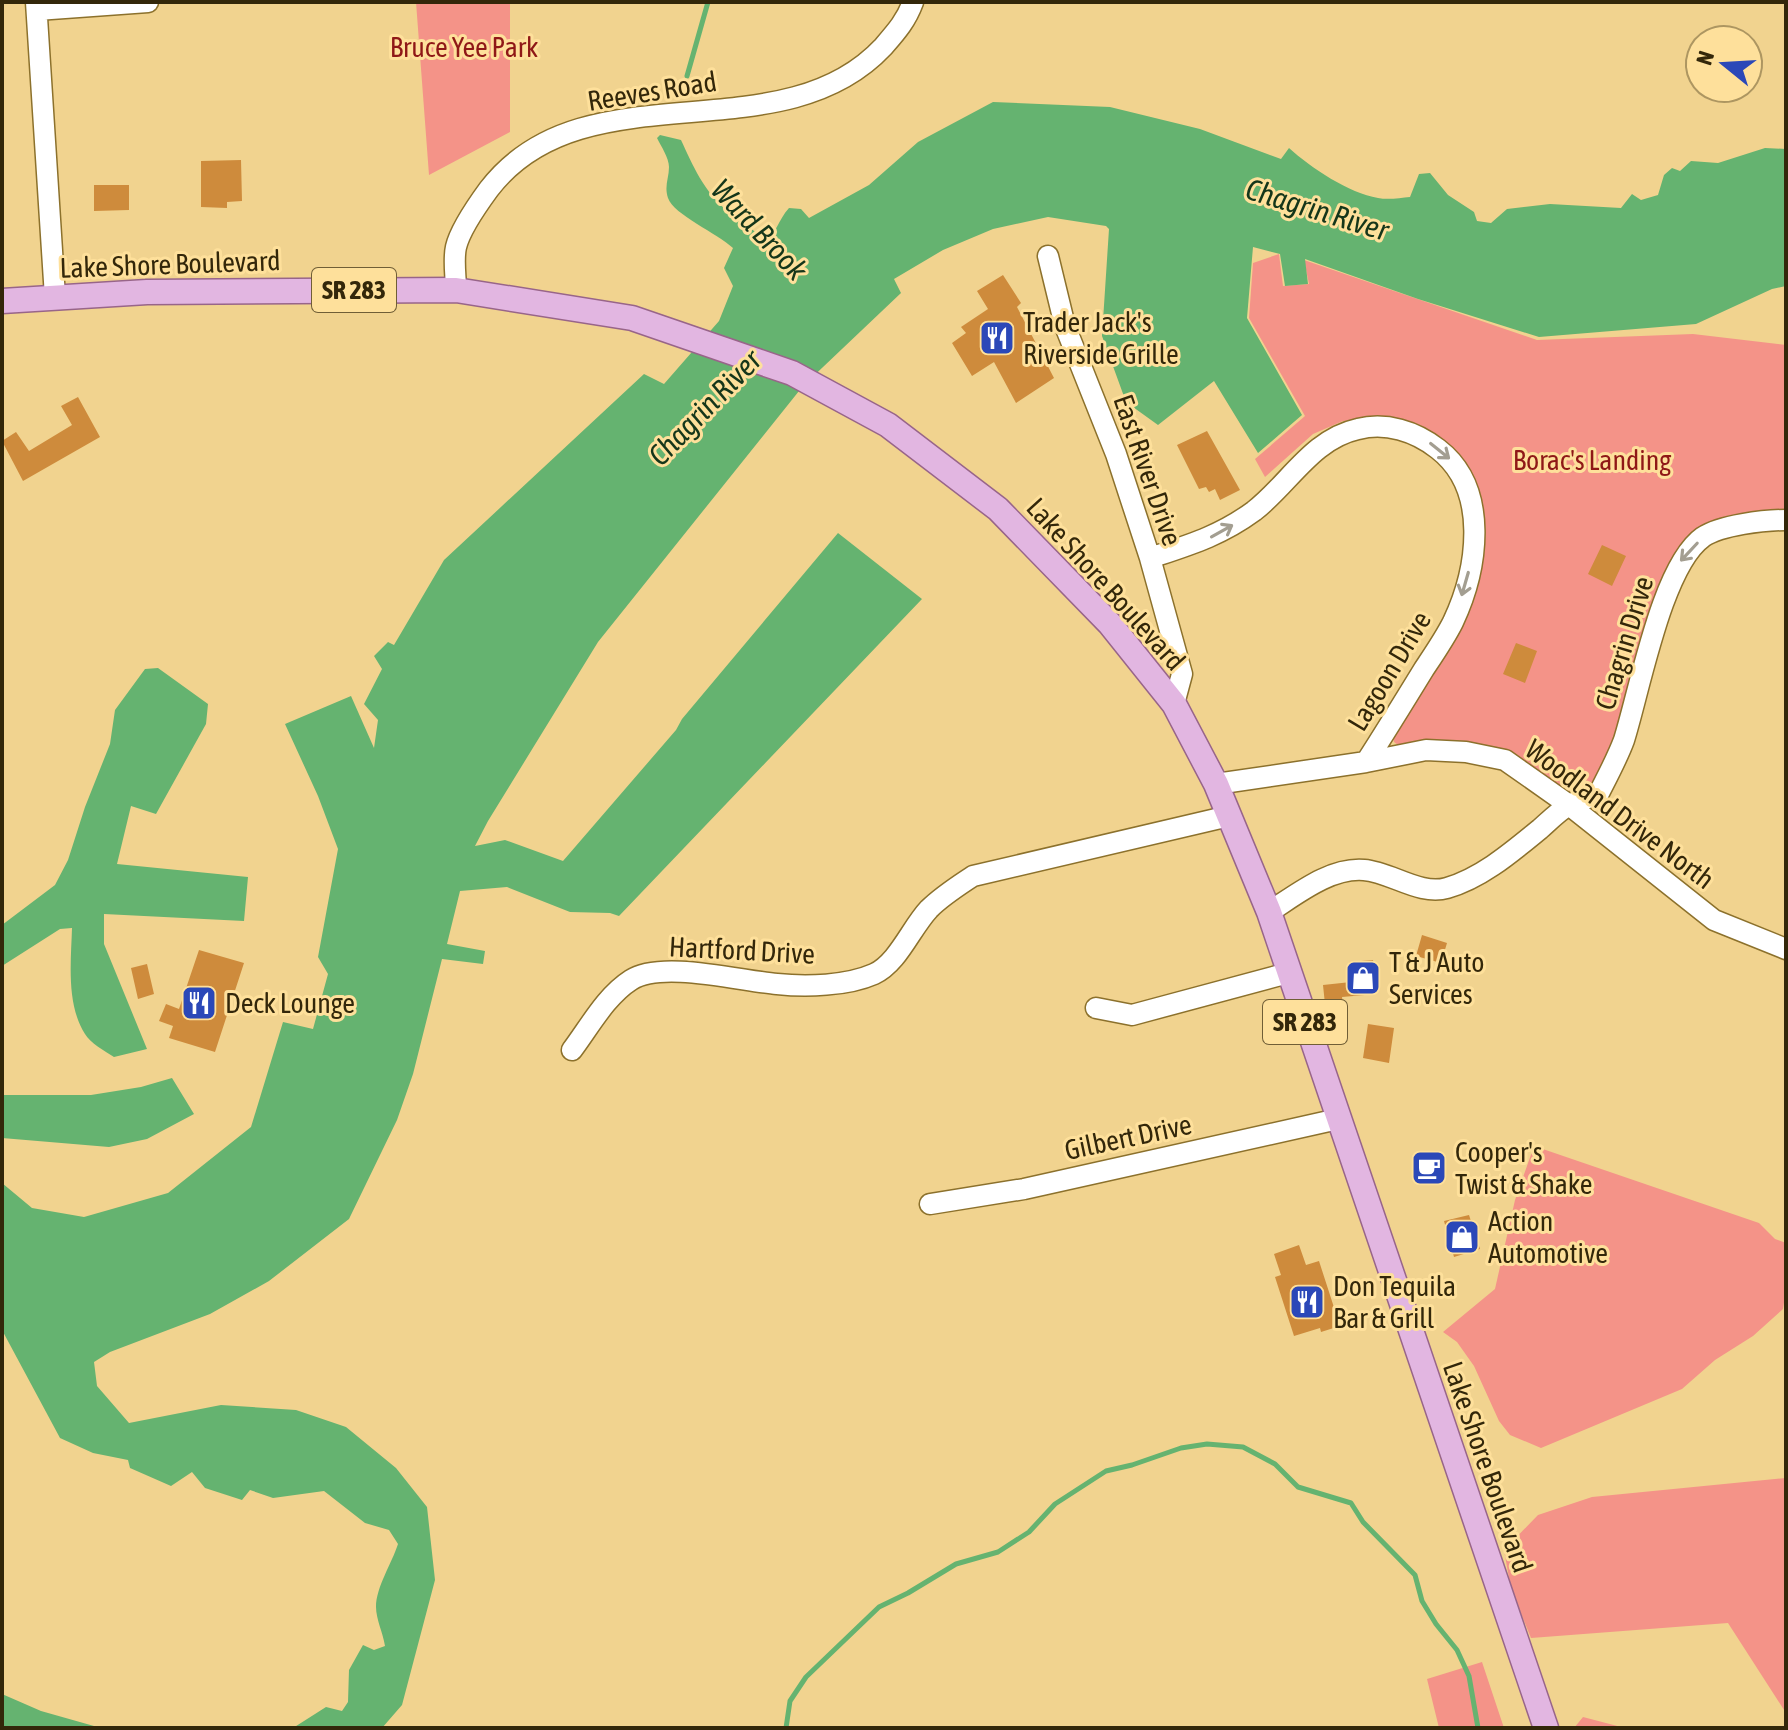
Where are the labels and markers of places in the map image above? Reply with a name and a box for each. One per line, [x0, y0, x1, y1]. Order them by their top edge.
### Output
place label: Trader Jack's Riverside Grille [1023, 306, 1179, 370]
restaurant icon: Trader Jack's Riverside Grille [978, 319, 1016, 357]
place label: T & J Auto Services [1389, 946, 1485, 1010]
shop icon: T & J Auto Services [1344, 959, 1382, 997]
restaurant icon: Deck Lounge [180, 984, 218, 1022]
place label: Deck Lounge [225, 987, 355, 1019]
place label: Cooper's Twist & Shake [1455, 1136, 1592, 1200]
cafe icon: Cooper's Twist & Shake [1410, 1149, 1448, 1187]
place label: Action Automotive [1488, 1205, 1608, 1269]
shop icon: Action Automotive [1443, 1218, 1481, 1256]
place label: Don Tequila Bar & Grill [1333, 1270, 1456, 1334]
restaurant icon: Don Tequila Bar & Grill [1288, 1283, 1326, 1321]

